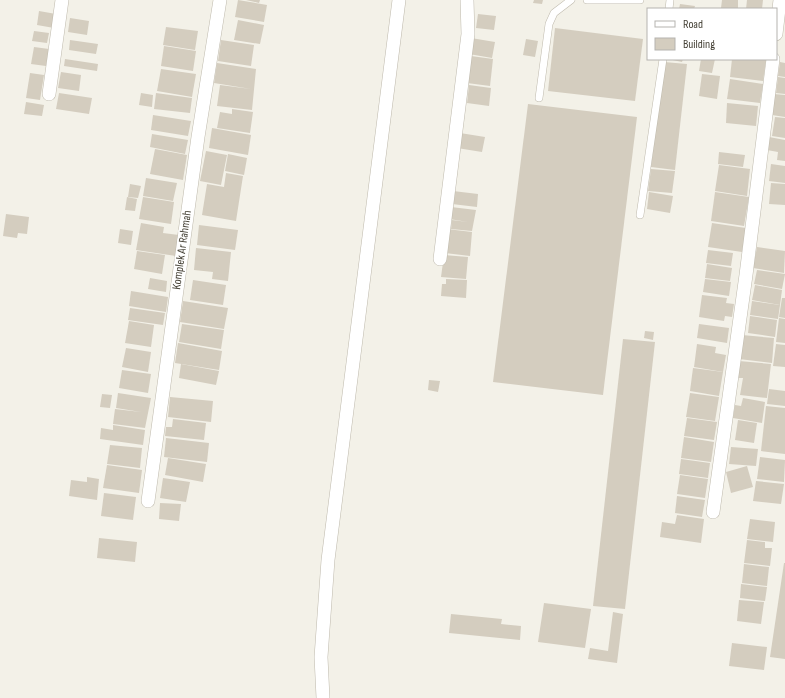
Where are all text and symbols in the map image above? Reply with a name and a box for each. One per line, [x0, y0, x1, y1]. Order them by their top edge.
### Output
legend [647, 8, 777, 60]
text: Road [683, 17, 703, 32]
text: Building [683, 37, 715, 52]
street label: Komplek Ar Rahmah [169, 209, 195, 291]

